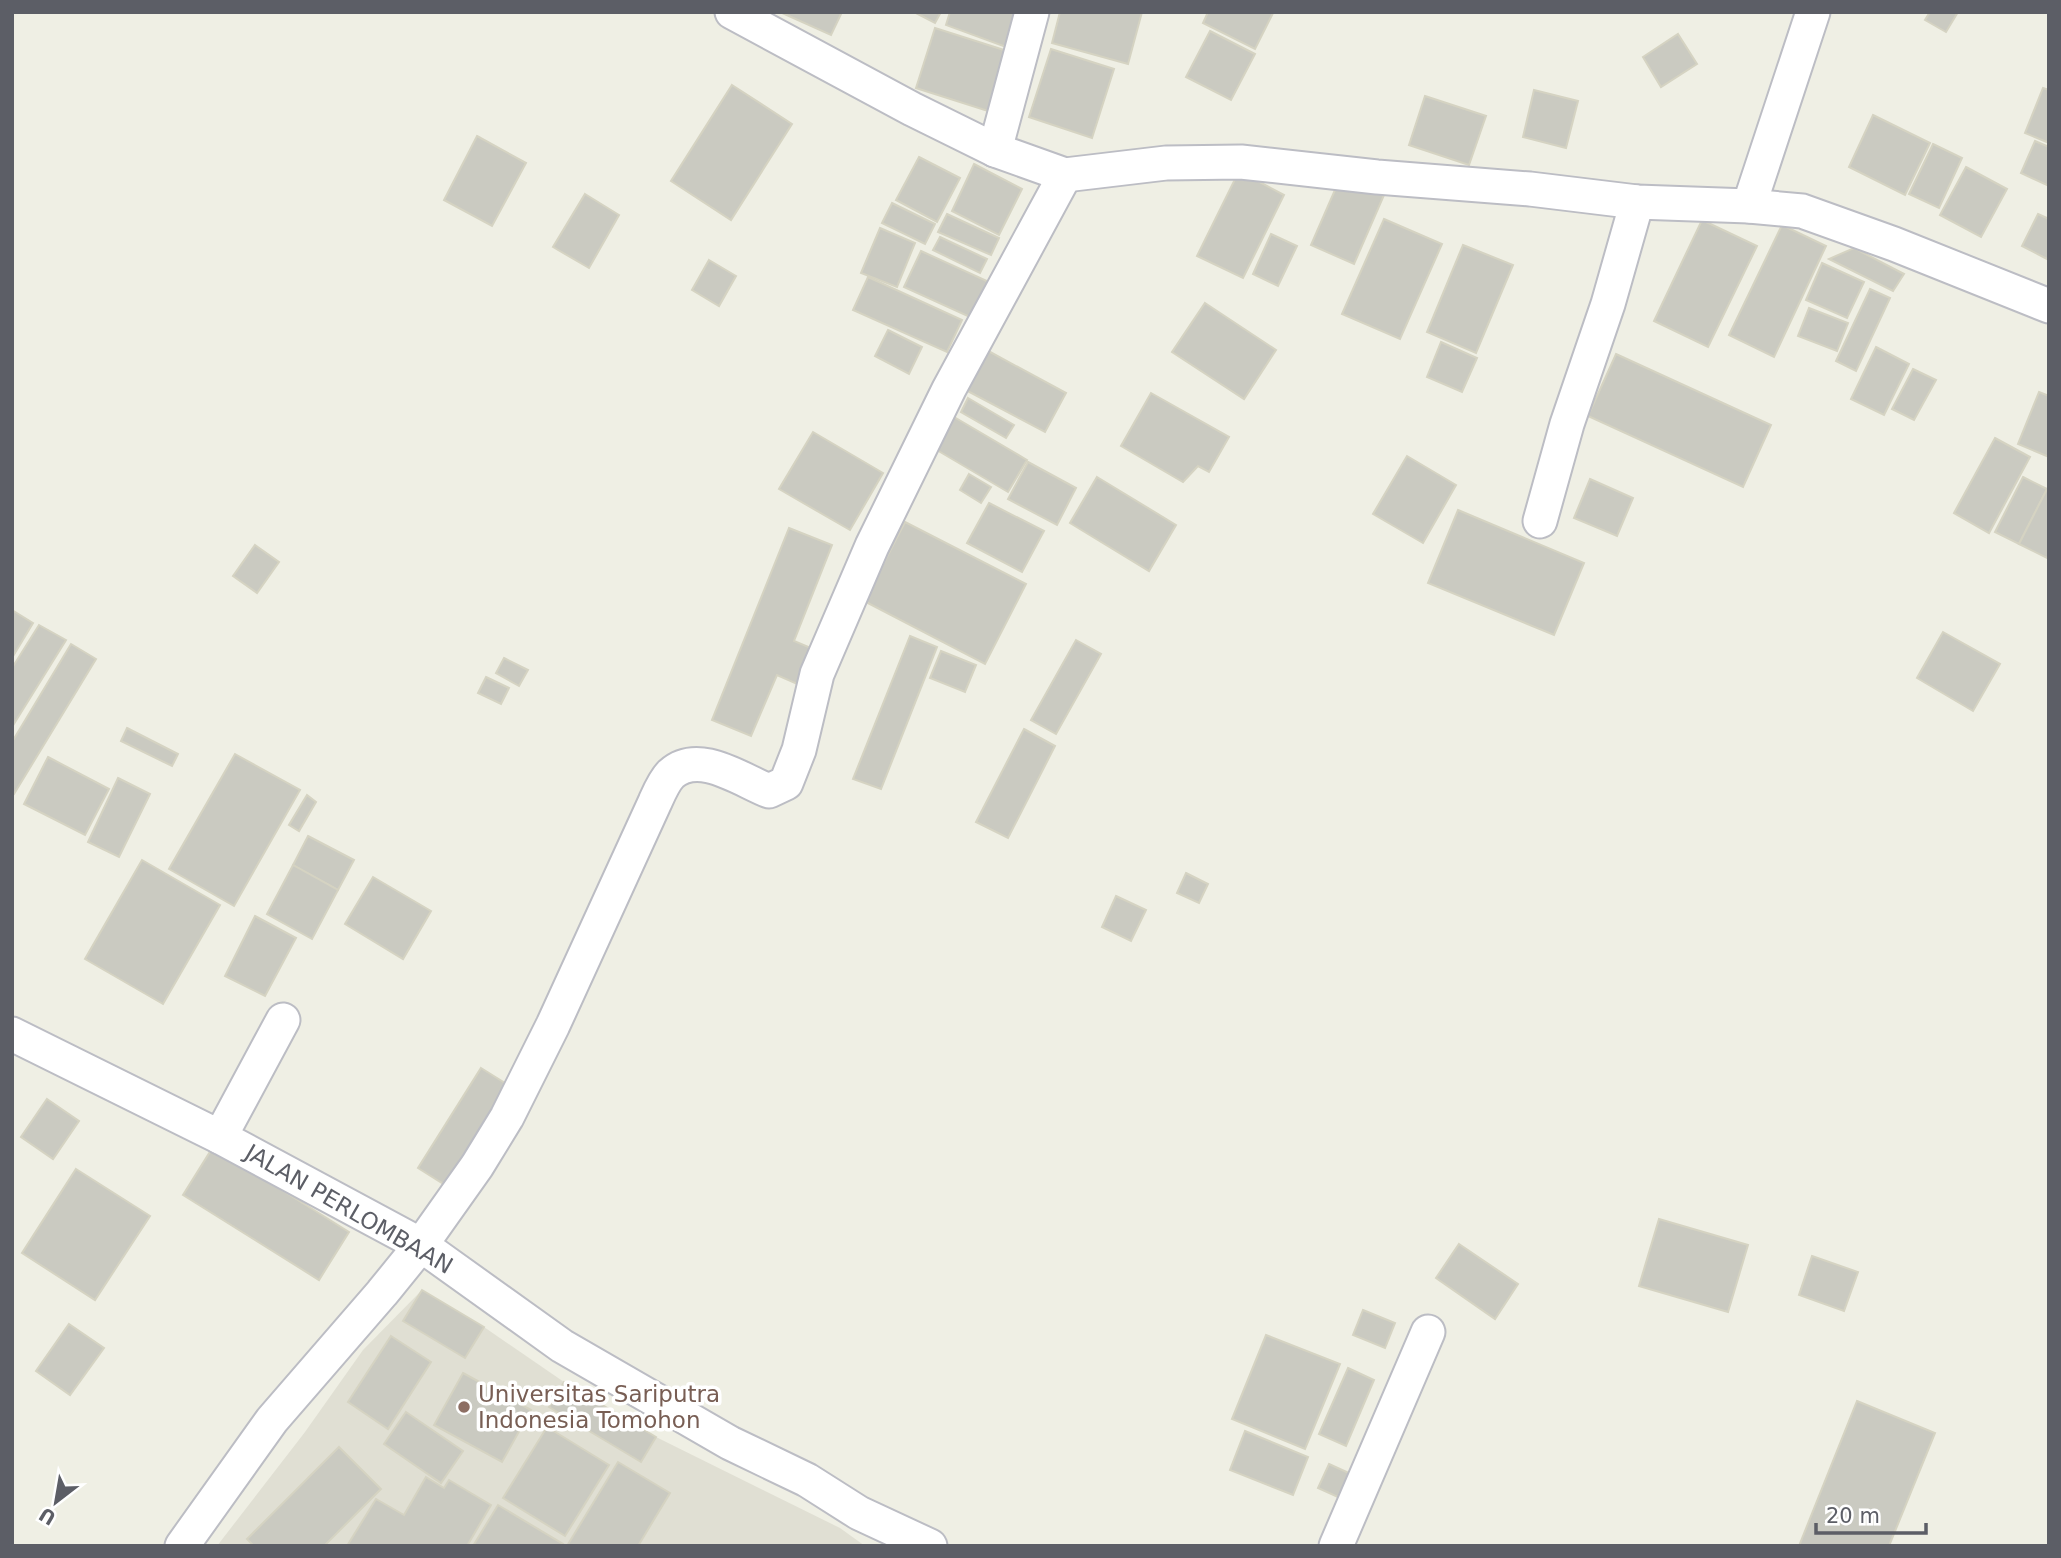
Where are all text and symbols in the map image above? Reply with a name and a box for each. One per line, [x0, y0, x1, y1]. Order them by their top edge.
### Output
street label: JALAN PERLOMBAAN [239, 1138, 457, 1279]
place label: Universitas Sariputra Indonesia Tomohon [478, 1381, 720, 1433]
marker: Universitas Sariputra Indonesia Tomohon [456, 1399, 472, 1415]
north arrow [21, 1467, 91, 1537]
scale bar [1816, 1492, 1926, 1536]
text: U [35, 1503, 60, 1530]
text: 20 m [1826, 1504, 1880, 1528]

